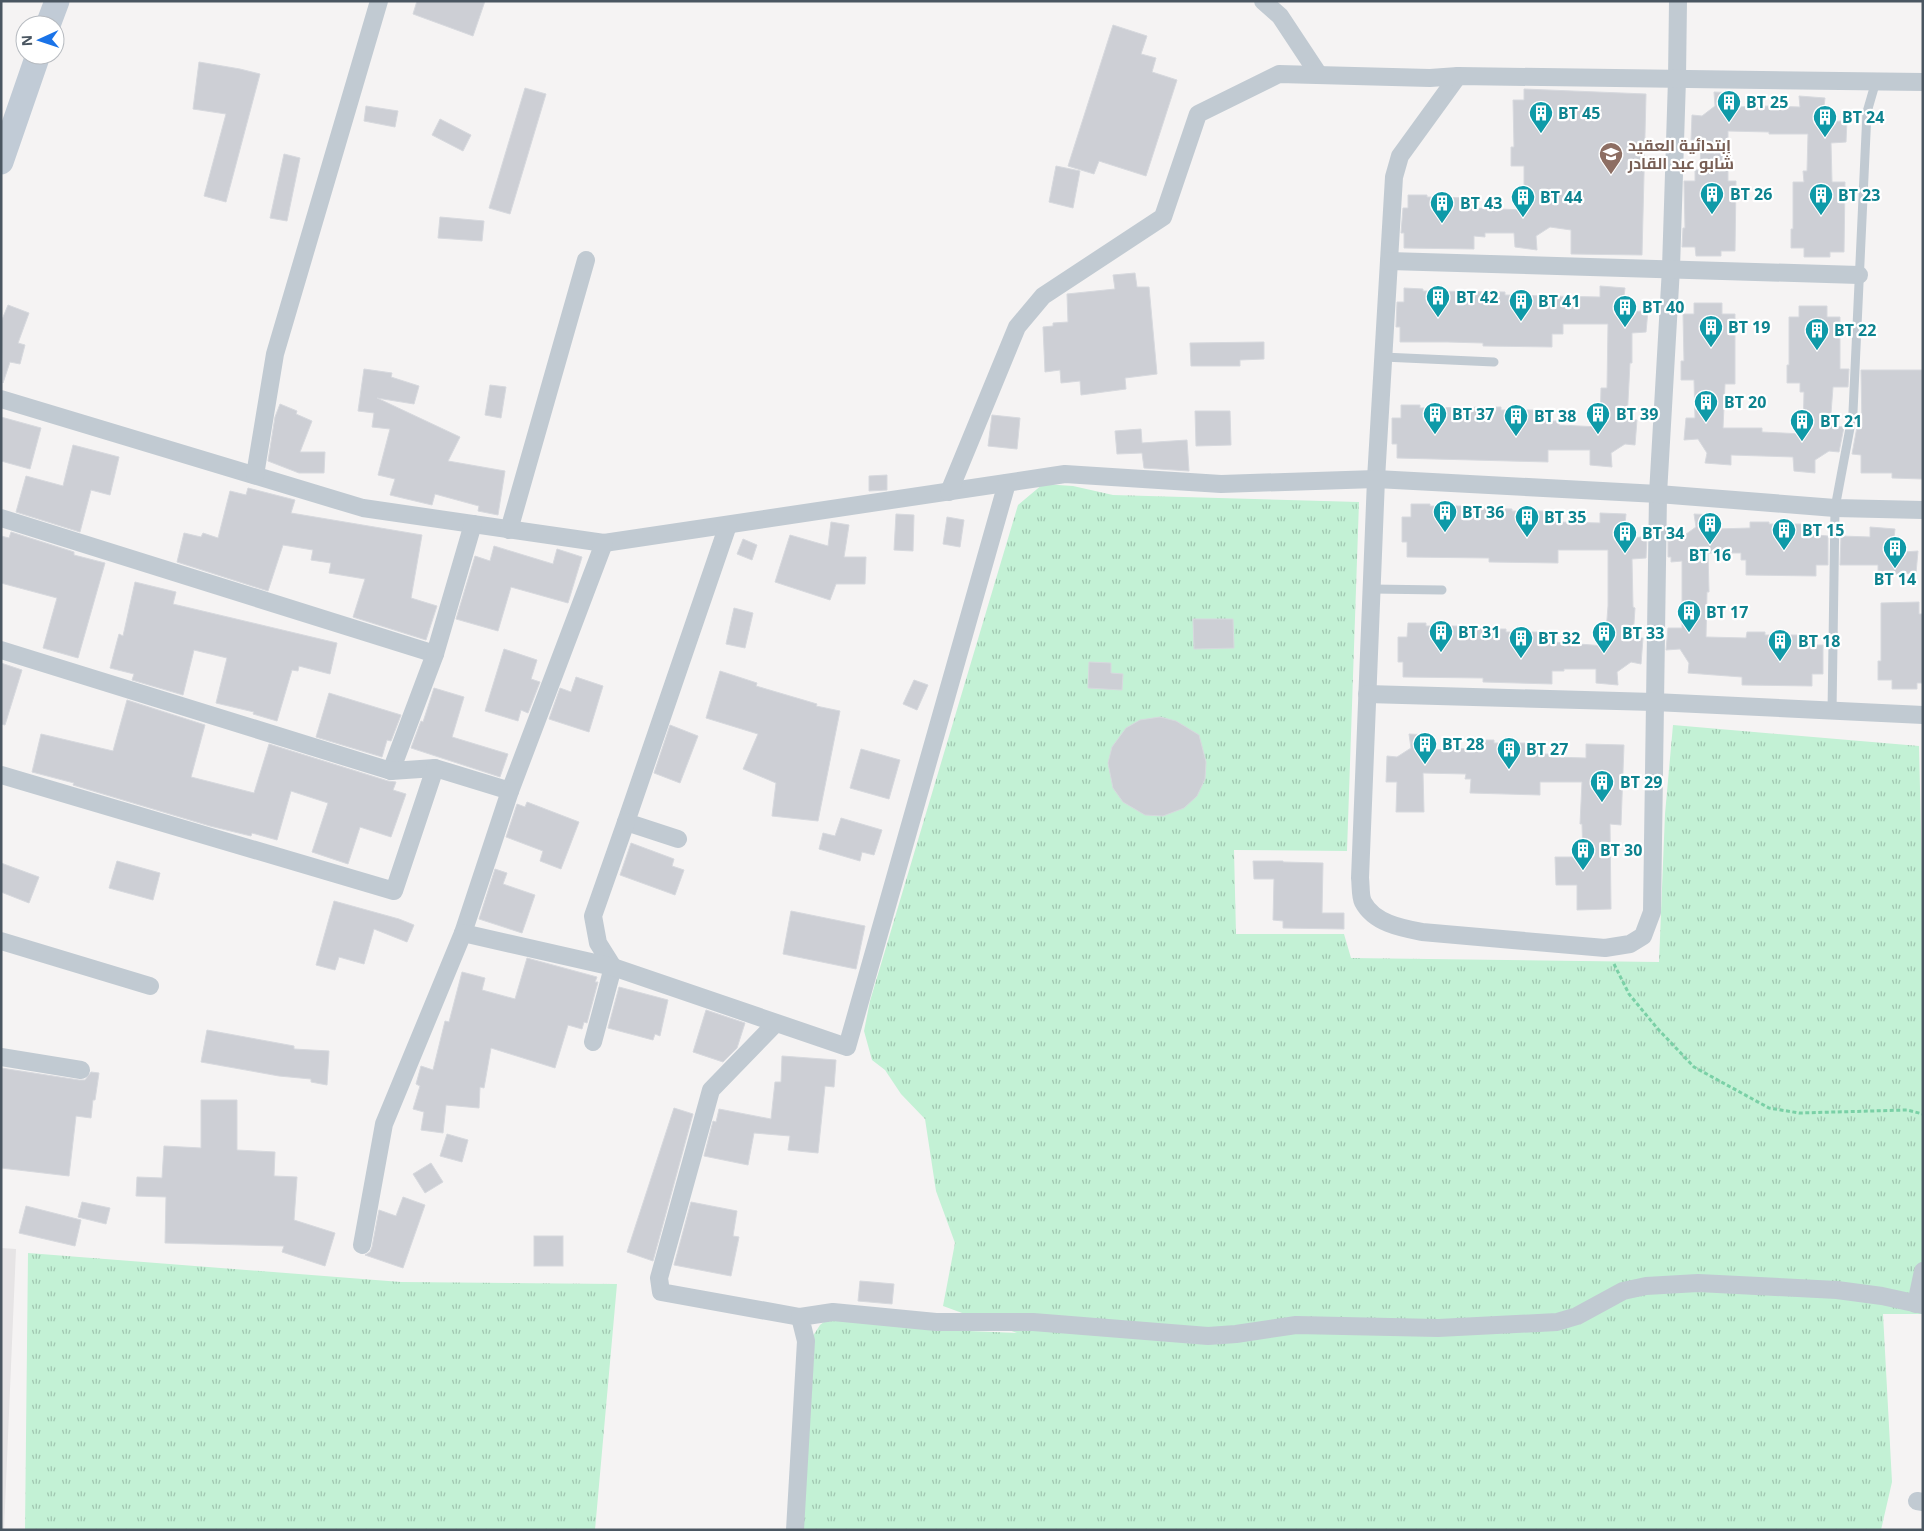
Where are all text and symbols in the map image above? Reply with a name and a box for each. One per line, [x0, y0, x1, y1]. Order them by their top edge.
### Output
north arrow [15, 15, 65, 65]
text: N [17, 35, 36, 47]
building icon: BT 25 [1716, 89, 1742, 123]
place label: BT 25 [1746, 91, 1788, 113]
building icon: BT 45 [1528, 100, 1554, 134]
place label: BT 45 [1558, 102, 1600, 124]
building icon: BT 24 [1812, 104, 1838, 138]
place label: BT 24 [1842, 106, 1884, 128]
place label: إبتدائية العقيد شابو عبد القادر [1627, 134, 1734, 174]
school or university icon: إبتدائية العقيد شابو عبد القادر [1598, 141, 1624, 175]
building icon: BT 26 [1699, 181, 1725, 215]
building icon: BT 23 [1808, 182, 1834, 216]
place label: BT 26 [1730, 183, 1772, 205]
building icon: BT 44 [1510, 184, 1536, 218]
place label: BT 23 [1838, 184, 1880, 206]
place label: BT 44 [1540, 186, 1582, 208]
building icon: BT 43 [1429, 190, 1455, 224]
place label: BT 43 [1460, 192, 1502, 214]
building icon: BT 42 [1425, 284, 1451, 318]
place label: BT 42 [1456, 286, 1498, 308]
building icon: BT 41 [1508, 288, 1534, 322]
place label: BT 41 [1538, 290, 1580, 312]
building icon: BT 40 [1612, 294, 1638, 328]
place label: BT 40 [1642, 296, 1684, 318]
building icon: BT 19 [1698, 314, 1724, 348]
place label: BT 19 [1728, 316, 1770, 338]
building icon: BT 22 [1804, 317, 1830, 351]
place label: BT 22 [1834, 319, 1876, 341]
building icon: BT 20 [1693, 389, 1719, 423]
place label: BT 20 [1724, 391, 1766, 413]
building icon: BT 37 [1422, 401, 1448, 435]
building icon: BT 39 [1585, 401, 1611, 435]
place label: BT 37 [1452, 403, 1494, 425]
building icon: BT 38 [1503, 403, 1529, 437]
place label: BT 39 [1616, 403, 1658, 425]
place label: BT 38 [1534, 405, 1576, 427]
building icon: BT 21 [1789, 408, 1815, 442]
place label: BT 21 [1820, 410, 1862, 432]
building icon: BT 36 [1432, 499, 1458, 533]
place label: BT 36 [1462, 501, 1504, 523]
building icon: BT 35 [1514, 504, 1540, 538]
place label: BT 35 [1544, 506, 1586, 528]
building icon: BT 16 [1697, 511, 1723, 545]
building icon: BT 15 [1771, 517, 1797, 551]
place label: BT 15 [1802, 519, 1844, 541]
building icon: BT 34 [1612, 520, 1638, 554]
place label: BT 34 [1642, 522, 1684, 544]
building icon: BT 14 [1882, 535, 1908, 569]
place label: BT 16 [1689, 544, 1731, 566]
place label: BT 14 [1874, 568, 1916, 590]
building icon: BT 17 [1676, 599, 1702, 633]
place label: BT 17 [1706, 601, 1748, 623]
building icon: BT 31 [1428, 619, 1454, 653]
building icon: BT 33 [1591, 620, 1617, 654]
place label: BT 31 [1458, 621, 1500, 643]
place label: BT 33 [1622, 622, 1664, 644]
building icon: BT 32 [1508, 625, 1534, 659]
place label: BT 32 [1538, 627, 1580, 649]
building icon: BT 18 [1767, 628, 1793, 662]
place label: BT 18 [1798, 630, 1840, 652]
building icon: BT 28 [1412, 731, 1438, 765]
place label: BT 28 [1442, 733, 1484, 755]
building icon: BT 27 [1496, 736, 1522, 770]
place label: BT 27 [1526, 738, 1568, 760]
building icon: BT 29 [1589, 769, 1615, 803]
place label: BT 29 [1620, 771, 1662, 793]
building icon: BT 30 [1570, 837, 1596, 871]
place label: BT 30 [1600, 839, 1642, 861]

